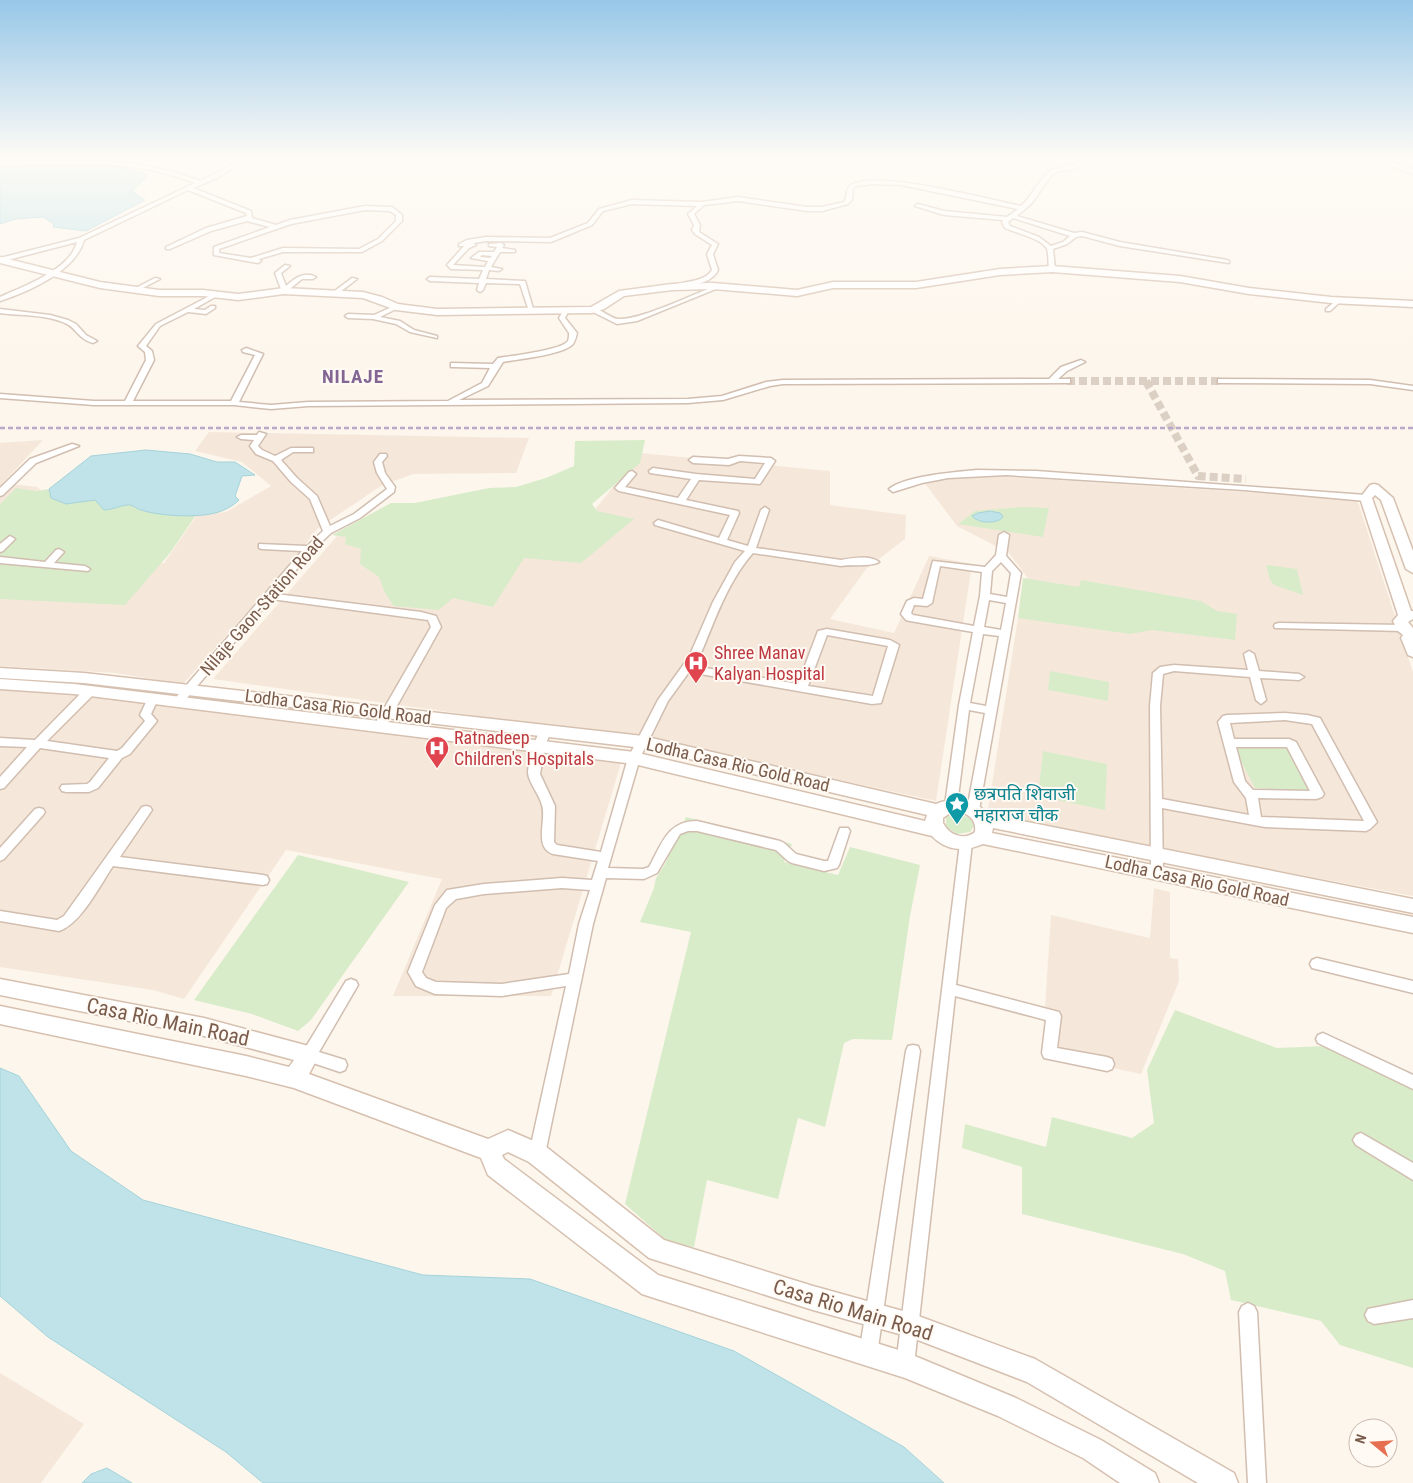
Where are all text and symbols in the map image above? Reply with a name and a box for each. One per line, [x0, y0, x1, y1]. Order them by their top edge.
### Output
district label: NILAJE [322, 365, 384, 388]
street label: Nilaje Gaon-Station Road [196, 532, 328, 679]
place label: Shree Manav Kalyan Hospital [714, 642, 825, 684]
hospital icon: Shree Manav Kalyan Hospital [683, 650, 709, 684]
street label: Lodha Casa Rio Gold Road [244, 685, 432, 728]
place label: Ratnadeep Children's Hospitals [454, 727, 594, 769]
street label: Lodha Casa Rio Gold Road [644, 733, 832, 796]
hospital icon: Ratnadeep Children's Hospitals [424, 735, 450, 769]
place label: छत्रपति शिवाजी महाराज चौक [974, 783, 1076, 825]
place icon: छत्रपति शिवाजी महाराज चौक [944, 791, 970, 825]
street label: Lodha Casa Rio Gold Road [1103, 851, 1291, 910]
street label: Casa Rio Main Road [84, 993, 252, 1051]
street label: Casa Rio Main Road [770, 1274, 936, 1346]
north arrow [1348, 1418, 1398, 1468]
text: N [1352, 1432, 1370, 1446]

